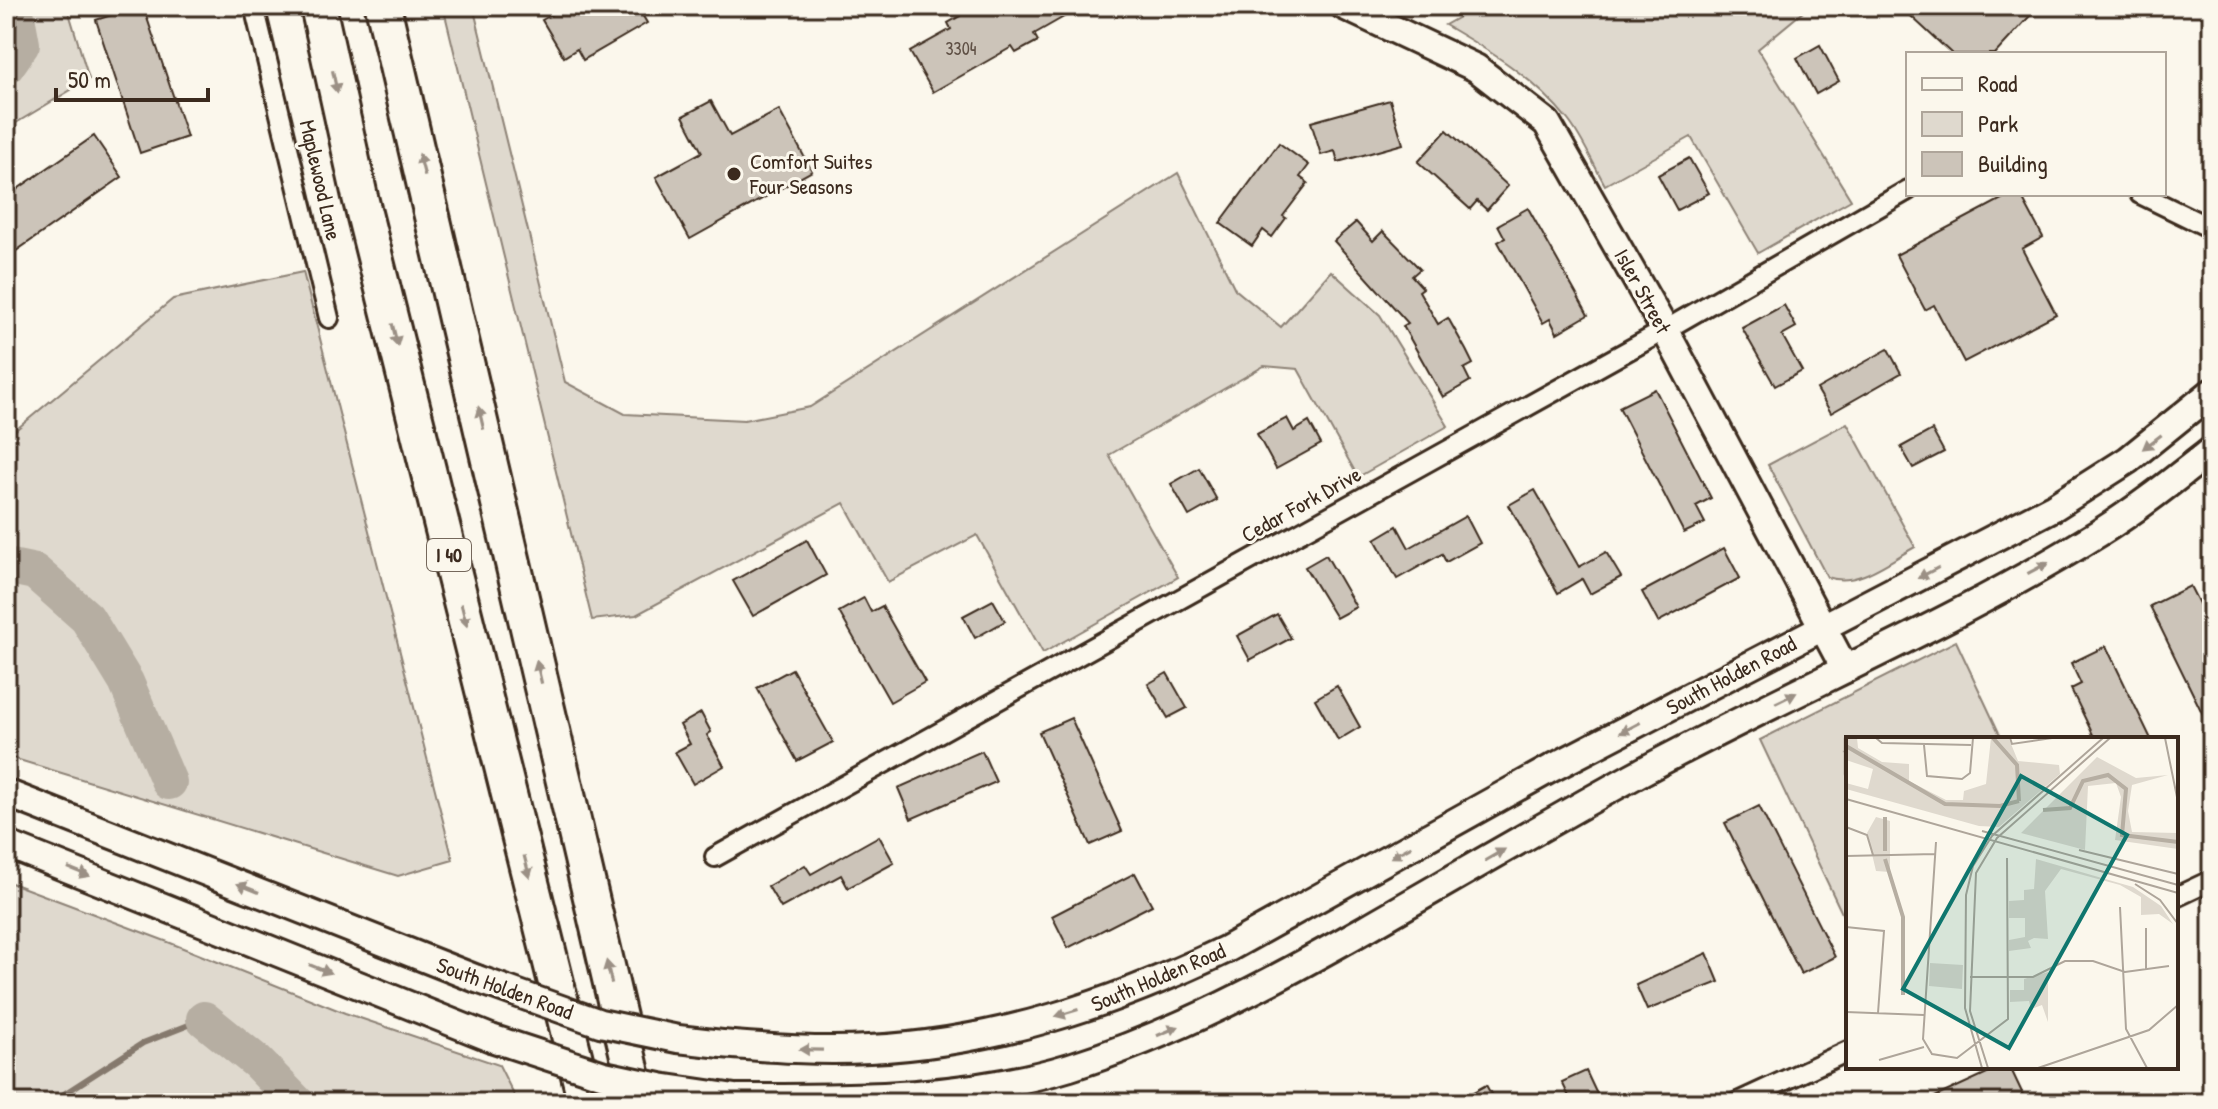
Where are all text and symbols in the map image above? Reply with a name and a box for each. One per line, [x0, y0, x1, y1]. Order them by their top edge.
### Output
house number: 3304 [946, 36, 977, 61]
scale bar [56, 52, 208, 102]
legend [1906, 52, 2166, 196]
text: 50 m [68, 63, 111, 95]
text: Road [1978, 67, 2017, 99]
one-way arrow [329, 70, 342, 95]
text: Park [1978, 107, 2018, 139]
street label: Maplewood Lane [293, 117, 349, 243]
place label: Comfort Suites Four Seasons [749, 146, 872, 201]
text: Building [1978, 147, 2048, 179]
one-way arrow [415, 153, 428, 178]
marker: Comfort Suites Four Seasons [725, 165, 743, 183]
street label: Isler Street [1607, 243, 1679, 339]
one-way arrow [389, 323, 401, 348]
one-way arrow [474, 406, 486, 431]
one-way arrow [2141, 434, 2163, 450]
street label: Cedar Fork Drive [1236, 459, 1367, 549]
road number: I 40 [427, 539, 471, 571]
one-way arrow [2026, 561, 2049, 574]
one-way arrow [1916, 566, 1939, 579]
one-way arrow [459, 602, 471, 627]
street label: South Holden Road [1661, 628, 1802, 722]
one-way arrow [532, 659, 545, 684]
one-way arrow [1774, 691, 1797, 705]
one-way arrow [1618, 721, 1641, 734]
inset map [1846, 737, 2178, 1069]
one-way arrow [1390, 845, 1413, 859]
one-way arrow [1484, 848, 1506, 862]
one-way arrow [522, 855, 534, 880]
one-way arrow [67, 866, 91, 879]
one-way arrow [236, 881, 260, 894]
street label: South Holden Road [1086, 935, 1230, 1019]
street label: South Holden Road [433, 949, 578, 1027]
one-way arrow [602, 960, 614, 985]
one-way arrow [308, 963, 332, 976]
one-way arrow [1055, 1008, 1079, 1020]
one-way arrow [1156, 1024, 1180, 1037]
one-way arrow [798, 1043, 823, 1056]

